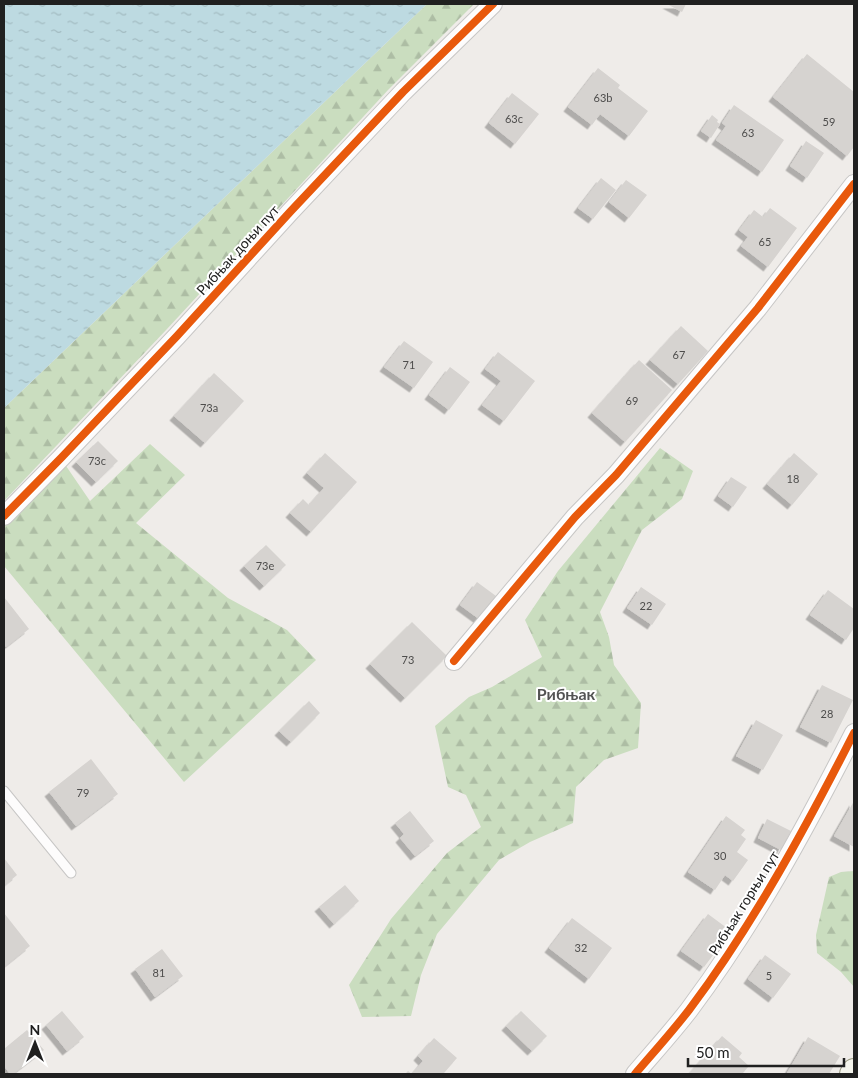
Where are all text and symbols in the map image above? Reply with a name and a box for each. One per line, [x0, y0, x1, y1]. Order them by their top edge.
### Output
house number: 63b [594, 91, 612, 104]
house number: 63c [505, 112, 523, 125]
house number: 59 [823, 115, 835, 128]
house number: 63 [742, 126, 754, 139]
street label: Рибњак доњи пут [193, 201, 283, 298]
house number: 65 [759, 235, 771, 248]
house number: 67 [673, 348, 685, 361]
house number: 71 [403, 358, 415, 371]
house number: 69 [626, 394, 638, 407]
house number: 73a [200, 401, 218, 414]
house number: 73c [88, 454, 106, 467]
house number: 18 [787, 472, 799, 485]
house number: 73e [256, 559, 274, 572]
house number: 22 [640, 599, 652, 612]
house number: 73 [402, 653, 414, 666]
district label: Рибњак [537, 684, 596, 703]
house number: 28 [821, 707, 833, 720]
house number: 79 [77, 786, 89, 799]
street label: Рибњак горњи пут [705, 847, 783, 958]
house number: 30 [714, 849, 727, 862]
house number: 32 [575, 941, 587, 954]
house number: 81 [153, 966, 165, 979]
house number: 5 [766, 969, 772, 982]
north arrow [10, 1018, 60, 1068]
text: N [30, 1021, 40, 1038]
scale bar [688, 1036, 844, 1068]
text: 50 m [696, 1043, 730, 1061]

